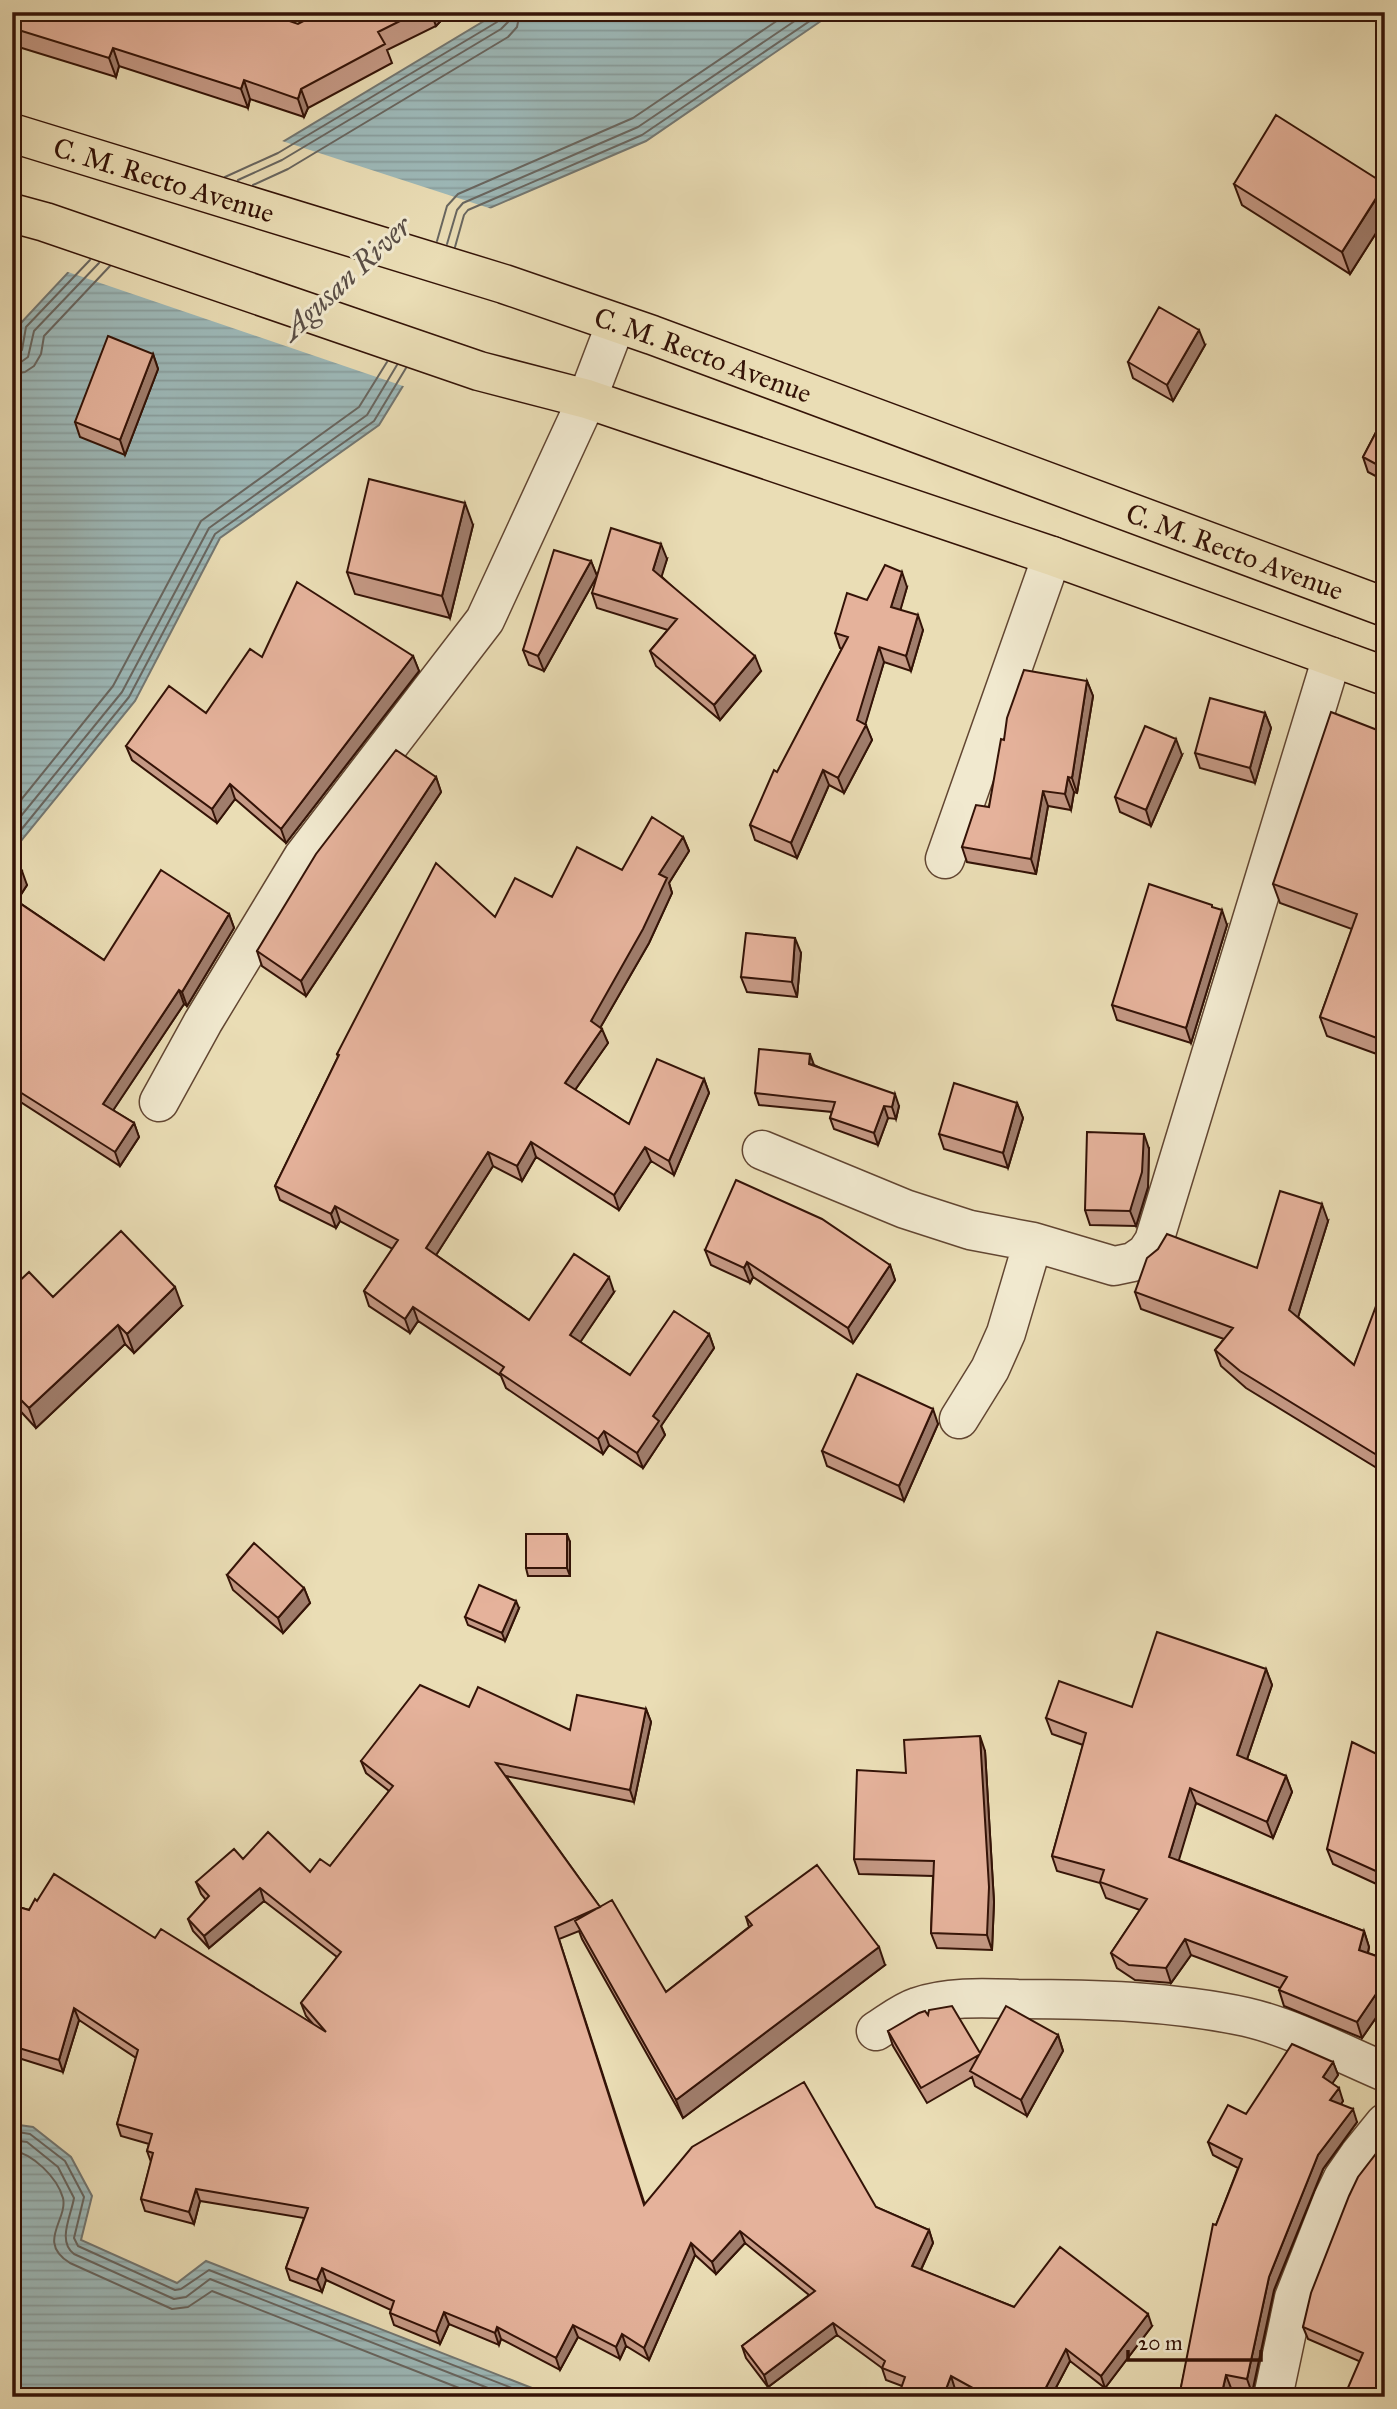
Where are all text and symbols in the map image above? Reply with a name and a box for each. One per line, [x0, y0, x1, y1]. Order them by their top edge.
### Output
street label: C. M. Recto Avenue [49, 129, 279, 230]
water label: Agusan River [271, 207, 420, 350]
street label: C. M. Recto Avenue [590, 299, 817, 410]
street label: C. M. Recto Avenue [1121, 495, 1348, 608]
scale bar [1128, 2318, 1260, 2362]
text: 20 m [1138, 2330, 1183, 2356]

